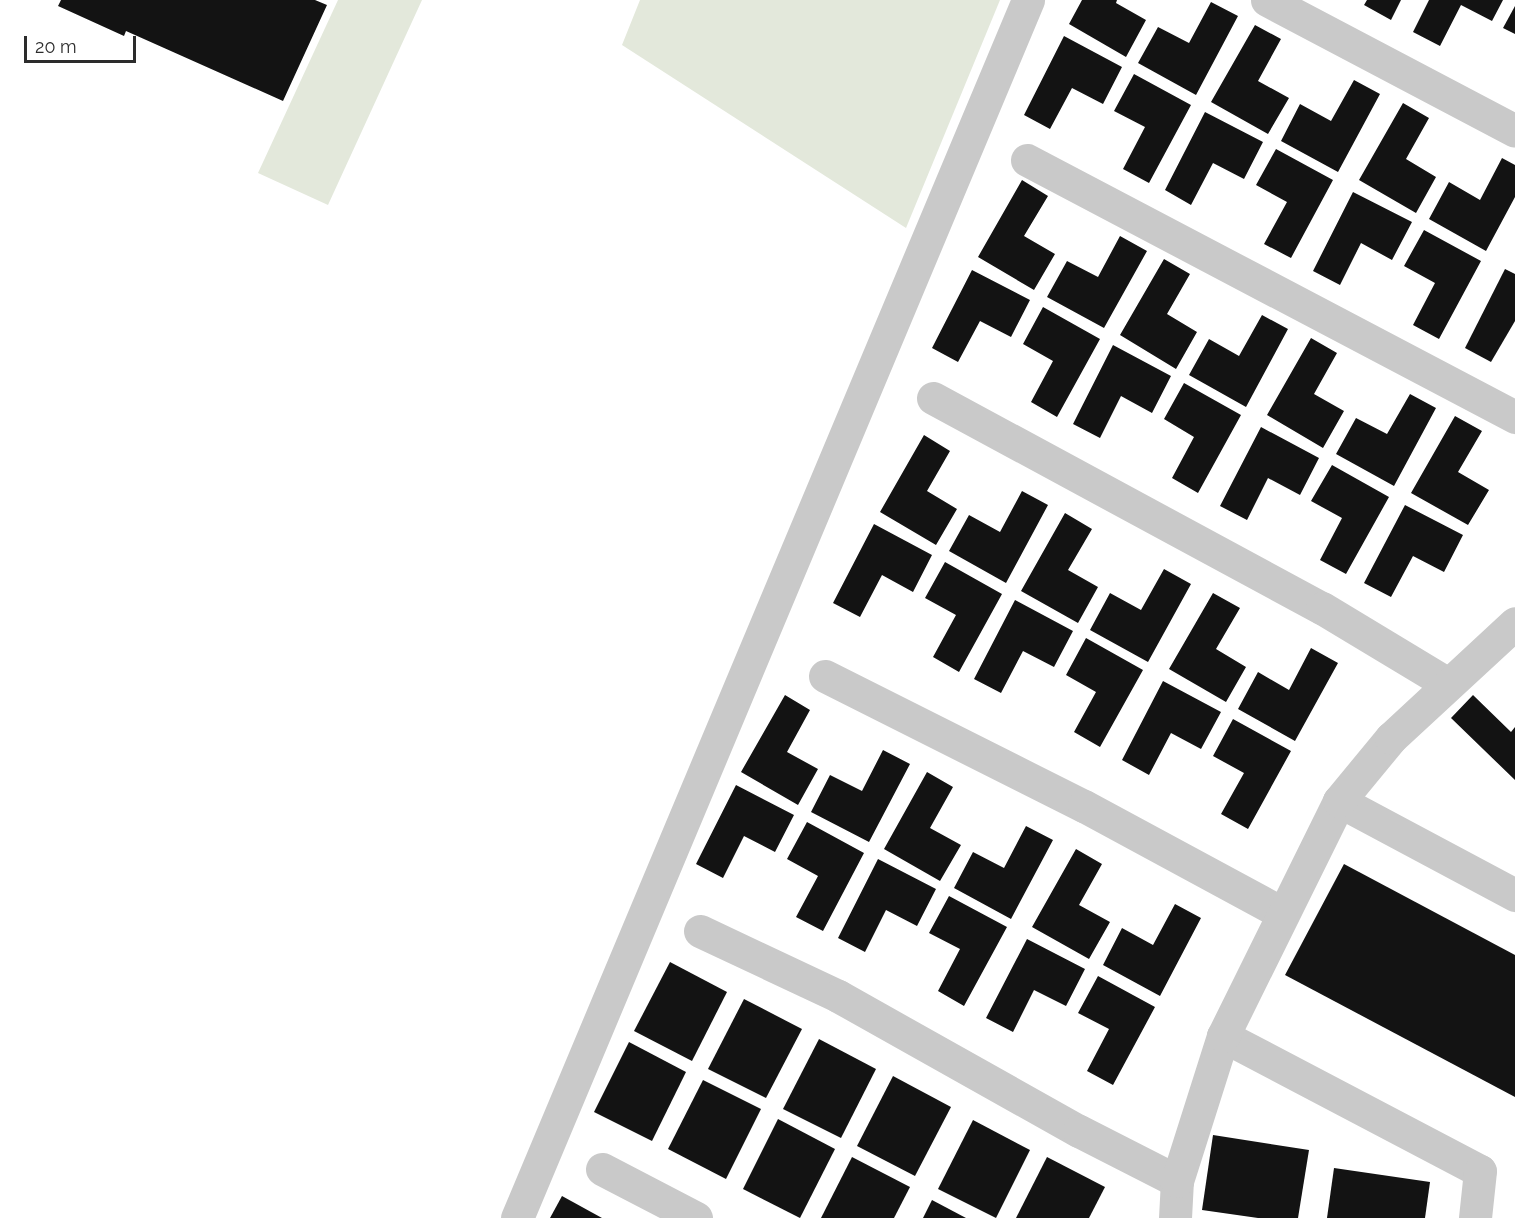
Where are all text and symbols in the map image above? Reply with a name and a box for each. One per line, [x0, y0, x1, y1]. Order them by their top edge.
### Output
scale bar [27, 24, 140, 62]
text: 20 m [35, 36, 77, 57]

